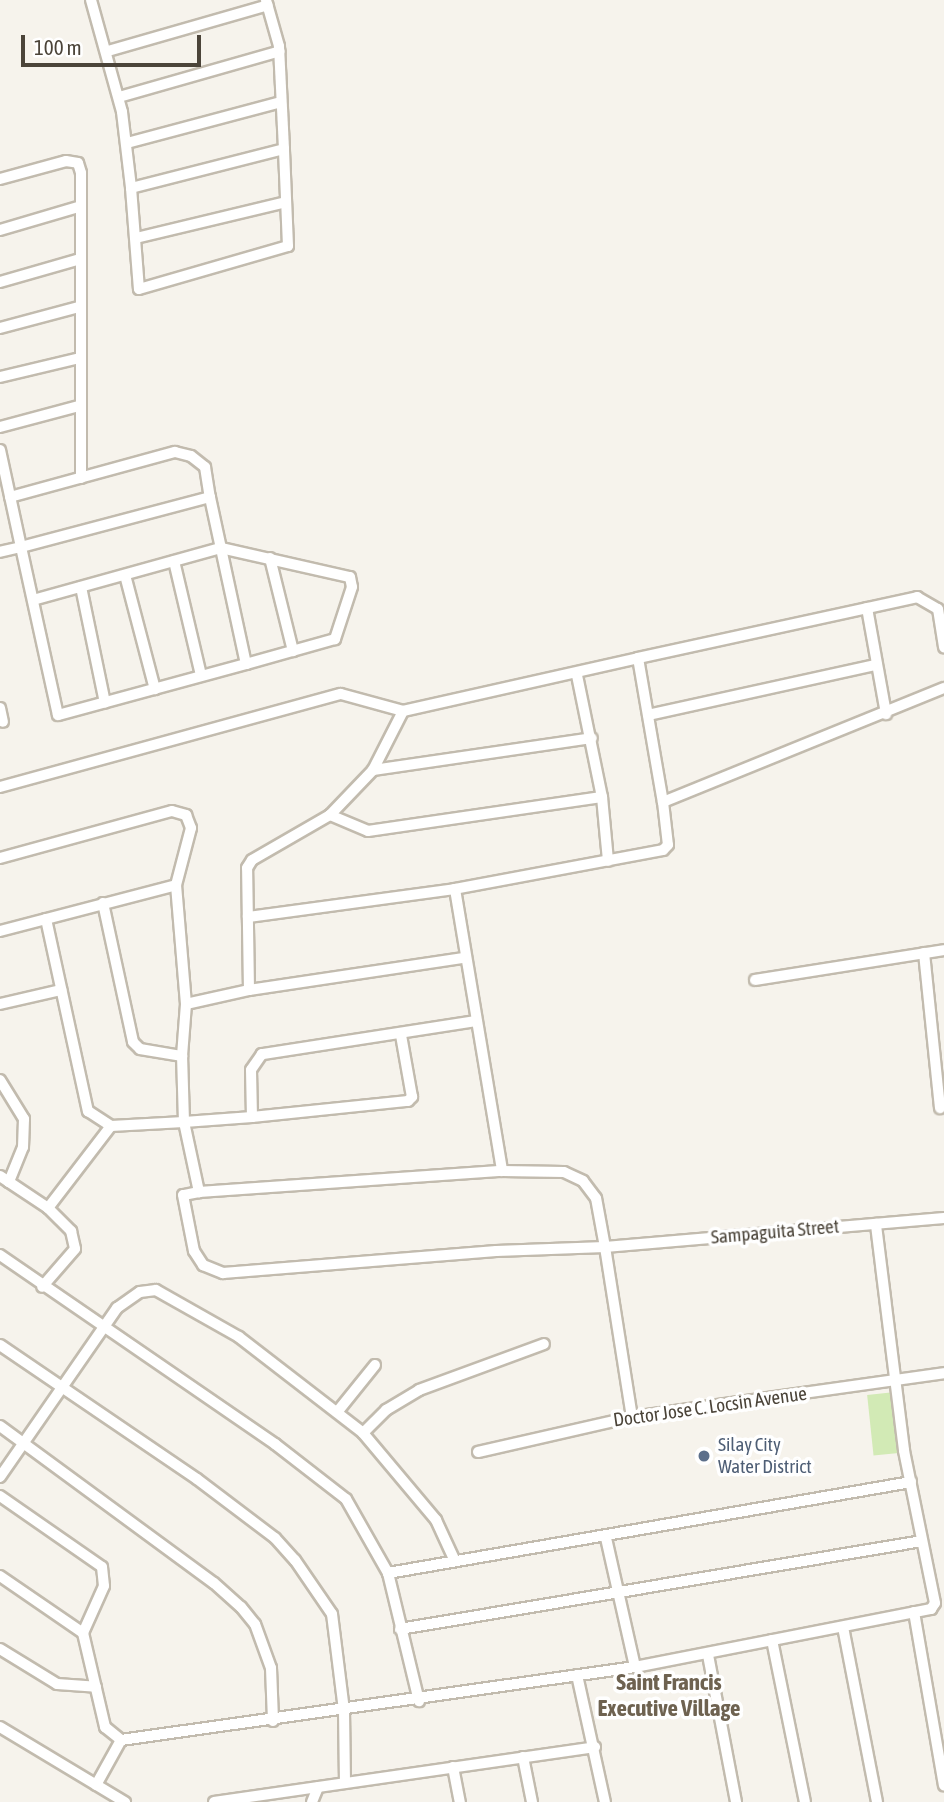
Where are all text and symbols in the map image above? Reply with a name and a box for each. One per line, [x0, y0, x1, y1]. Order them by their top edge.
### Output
scale bar [24, 21, 205, 65]
text: 100 m [34, 35, 82, 59]
street label: Sampaguita Street [710, 1215, 840, 1249]
street label: Doctor Jose C. Locsin Avenue [612, 1382, 808, 1432]
place label: Silay City Water District [718, 1434, 812, 1478]
marker: Silay City Water District [696, 1448, 712, 1464]
district label: Saint Francis Executive Village [598, 1668, 740, 1722]

